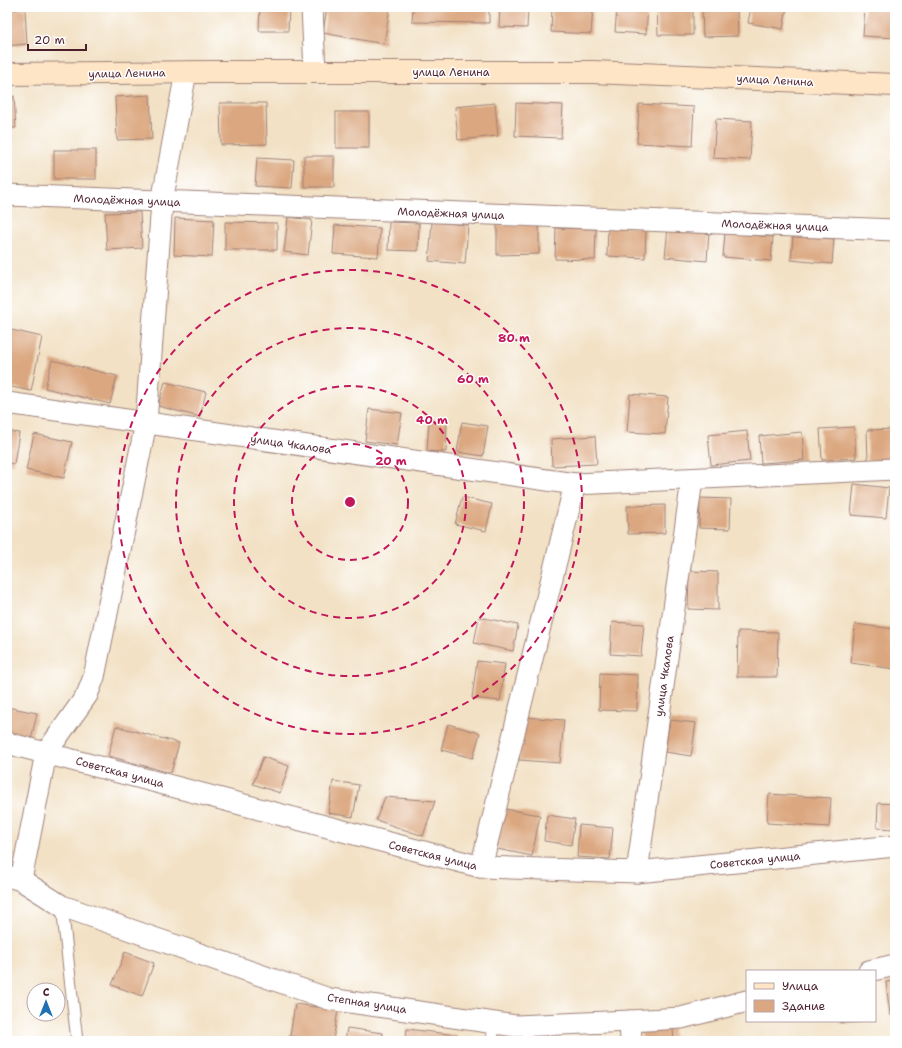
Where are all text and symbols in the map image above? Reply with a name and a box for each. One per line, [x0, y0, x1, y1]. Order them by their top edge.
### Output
scale bar [28, 26, 86, 52]
text: 20 m [34, 32, 65, 48]
street label: улица Ленина [88, 65, 166, 82]
street label: улица Ленина [412, 65, 490, 80]
street label: улица Ленина [736, 71, 814, 90]
street label: Молодёжная улица [73, 191, 181, 210]
street label: Молодёжная улица [397, 204, 505, 223]
street label: Молодёжная улица [721, 216, 829, 235]
text: 80 m [498, 330, 530, 346]
text: 60 m [457, 371, 489, 387]
text: 40 m [416, 412, 448, 428]
street label: улица Чкалова [250, 431, 332, 458]
text: 20 m [375, 453, 407, 469]
centre of rings [343, 495, 357, 509]
street label: улица Чкалова [651, 635, 678, 717]
street label: Советская улица [74, 753, 166, 792]
street label: Советская улица [387, 837, 479, 874]
street label: Советская улица [709, 848, 801, 873]
legend [746, 970, 876, 1022]
text: Улица [782, 978, 819, 994]
north arrow [26, 982, 66, 1022]
text: С [43, 985, 50, 1000]
street label: Степная улица [326, 990, 408, 1017]
text: Здание [782, 998, 826, 1014]

